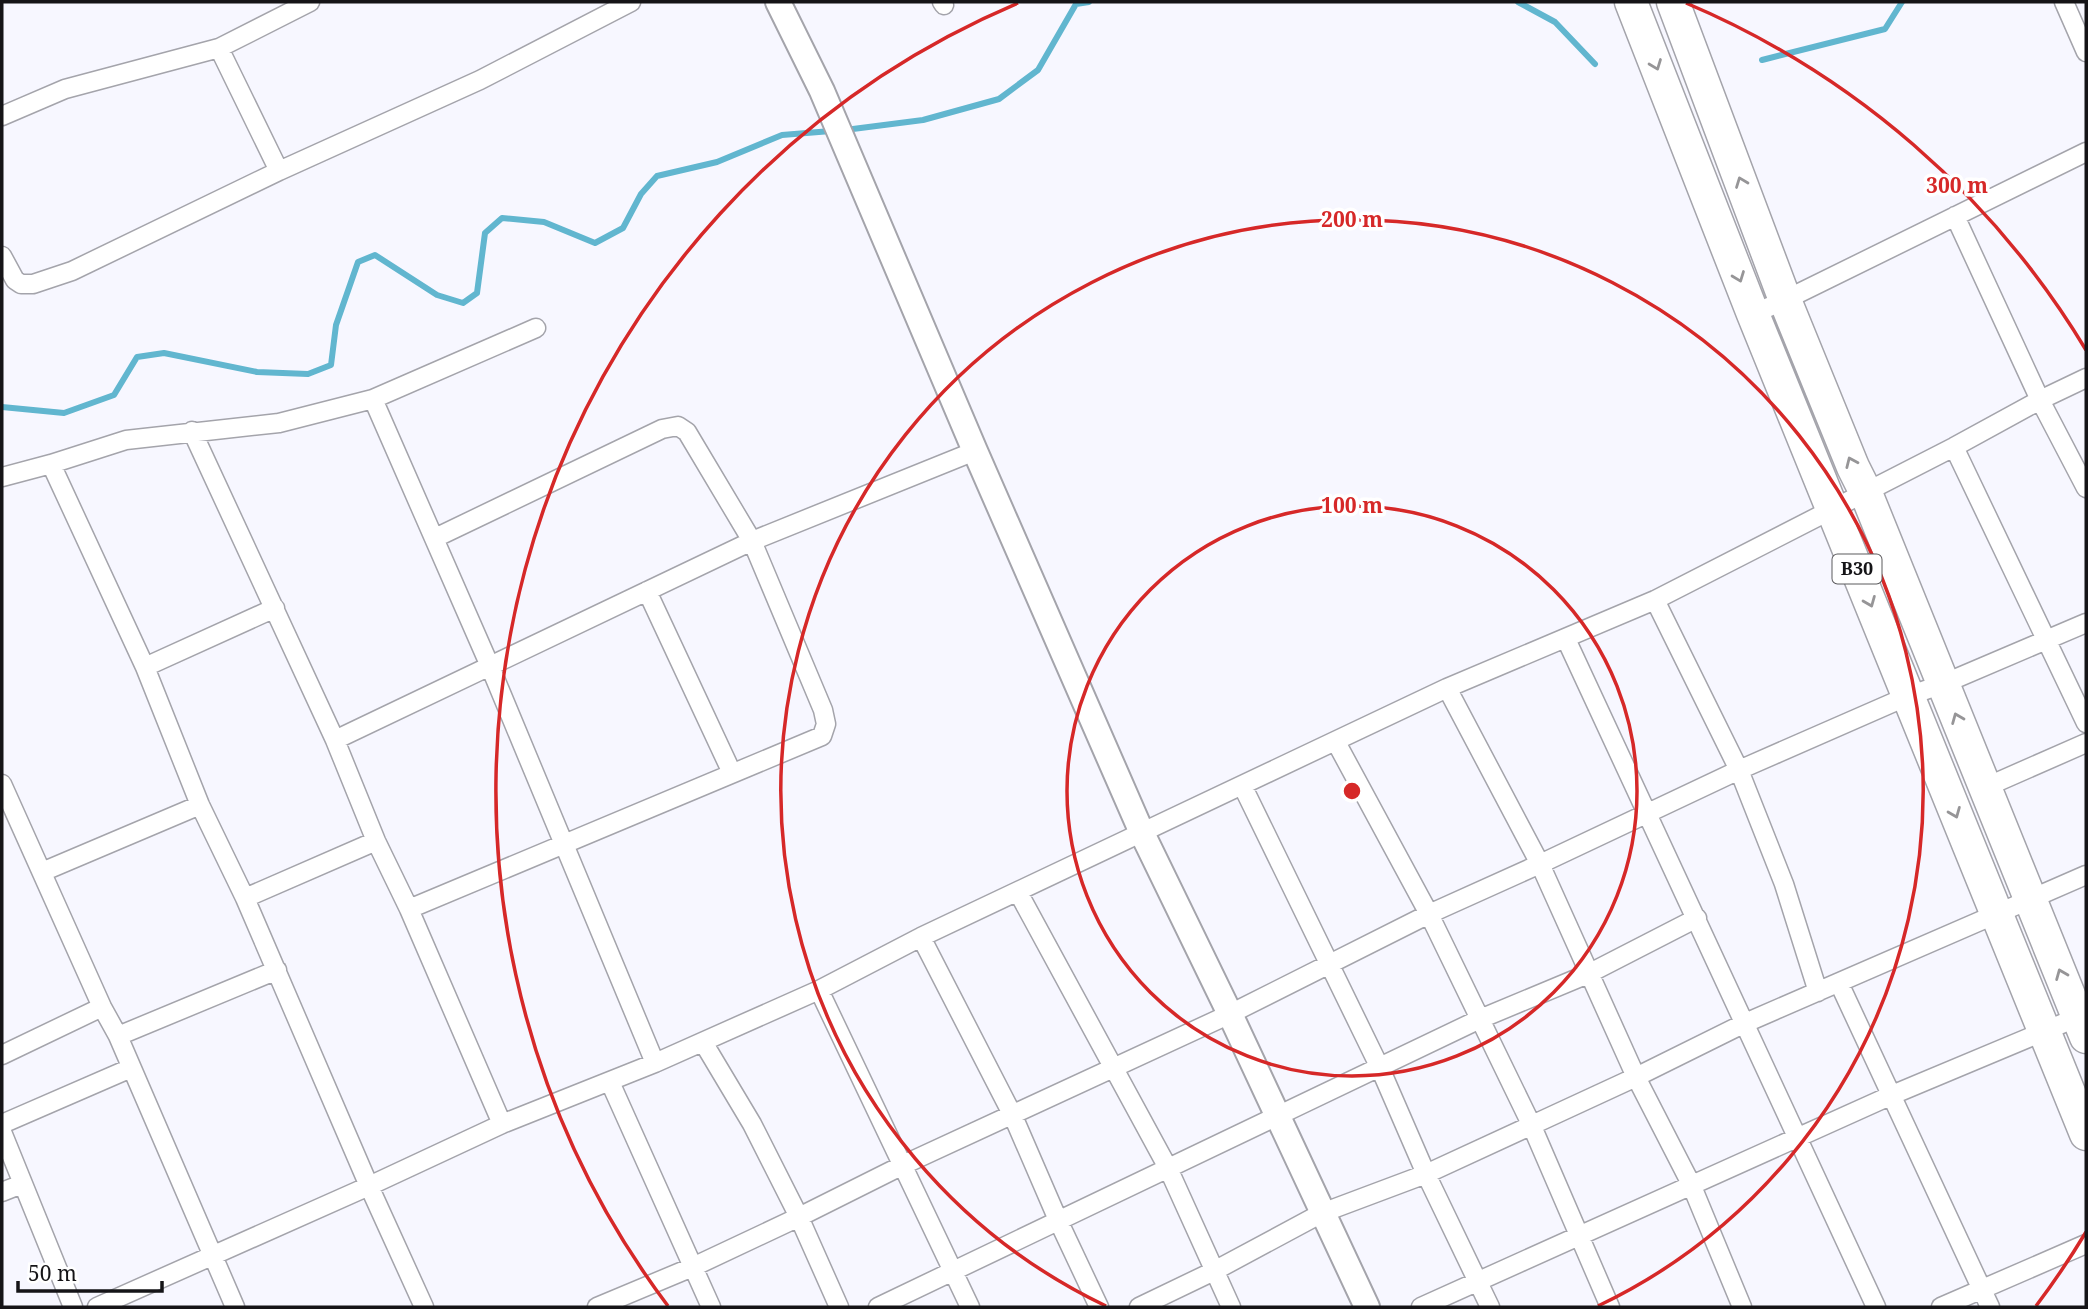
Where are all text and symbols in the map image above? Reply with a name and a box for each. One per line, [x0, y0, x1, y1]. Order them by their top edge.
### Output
one-way arrow [1648, 59, 1662, 71]
text: 300 m [1926, 171, 1988, 199]
one-way arrow [1735, 177, 1749, 189]
text: 200 m [1321, 205, 1383, 233]
one-way arrow [1730, 271, 1744, 283]
one-way arrow [1845, 457, 1859, 470]
text: 100 m [1321, 491, 1383, 519]
road number: B30 [1832, 554, 1882, 584]
one-way arrow [1862, 594, 1876, 607]
one-way arrow [1951, 713, 1965, 725]
centre of rings [1340, 779, 1364, 803]
one-way arrow [1947, 806, 1961, 818]
one-way arrow [2055, 969, 2069, 981]
scale bar [18, 1250, 161, 1294]
text: 50 m [28, 1259, 77, 1287]

